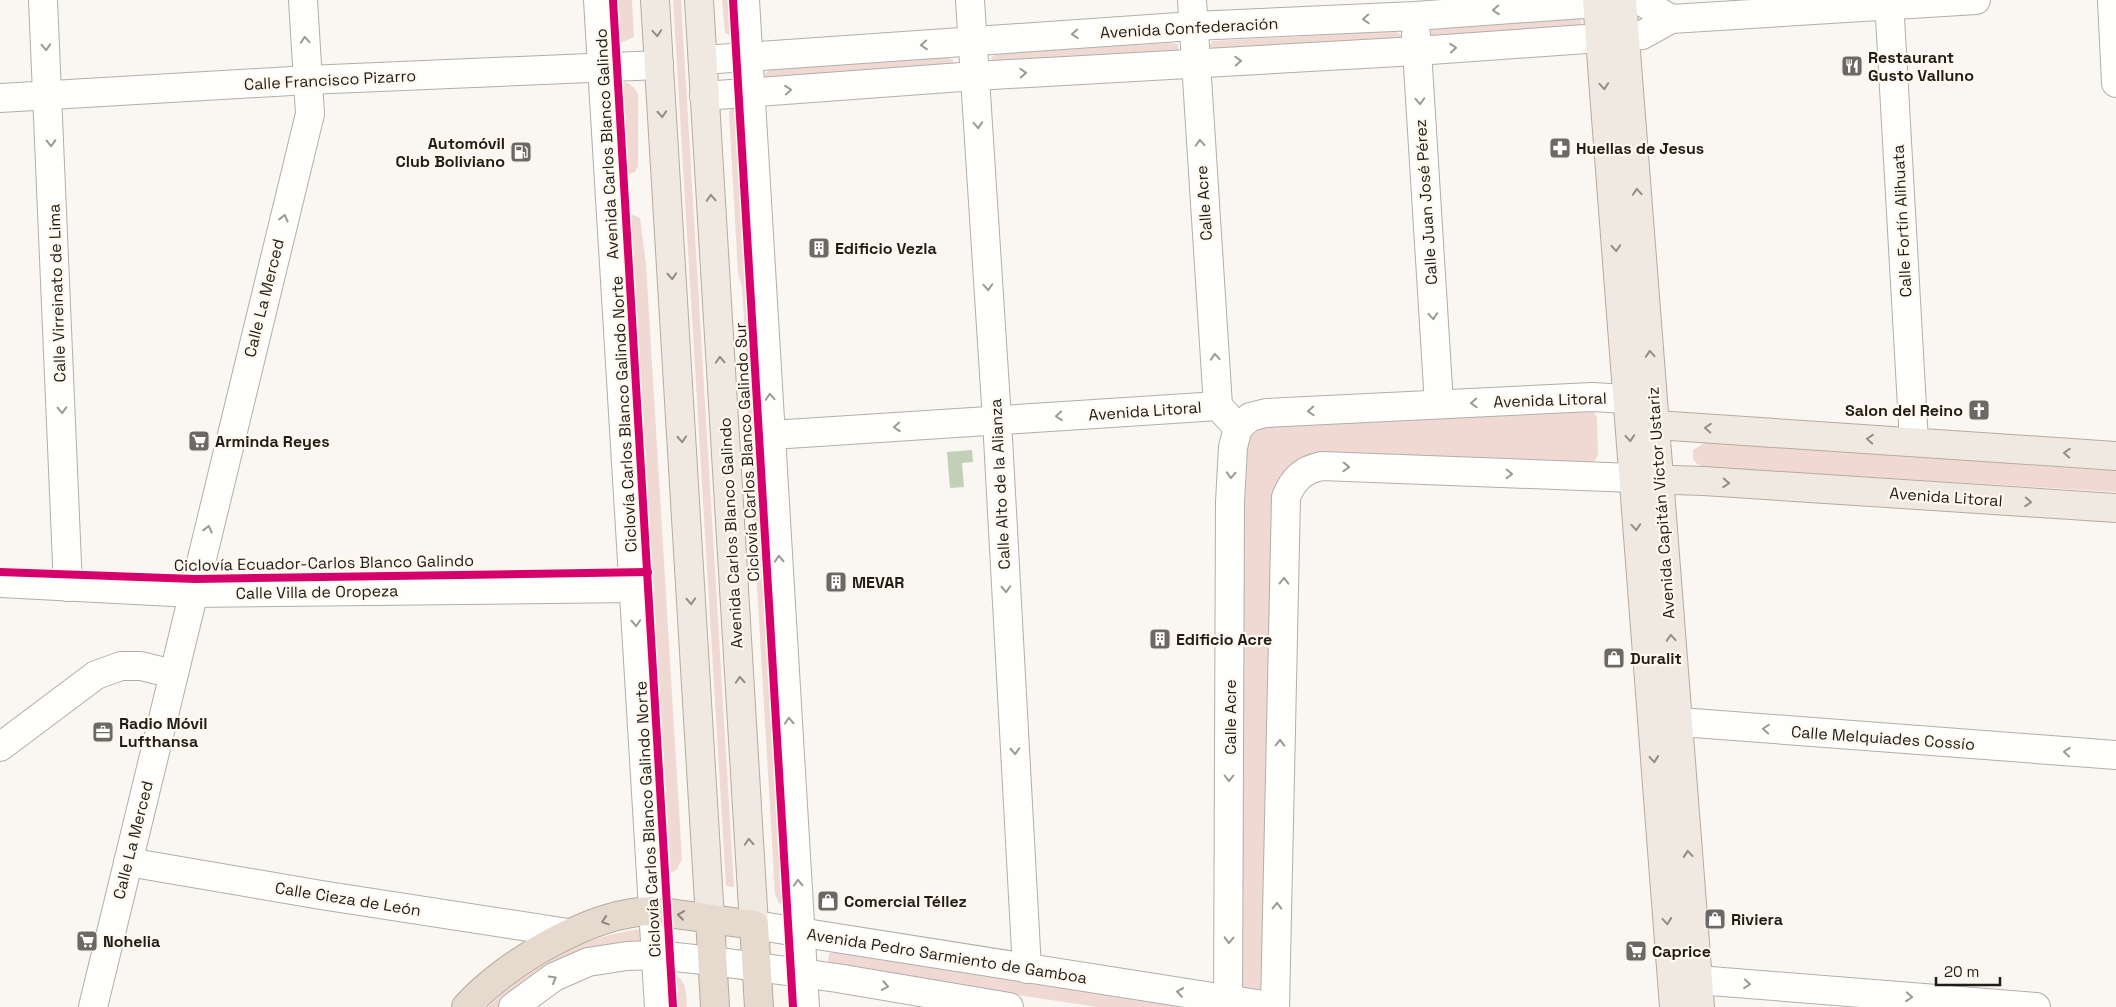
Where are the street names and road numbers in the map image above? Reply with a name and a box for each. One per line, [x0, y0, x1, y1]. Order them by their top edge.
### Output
street label: Avenida Confederación [1099, 13, 1279, 43]
street label: Avenida Carlos Blanco Galindo [590, 28, 624, 260]
street label: Calle Francisco Pizarro [243, 65, 417, 95]
street label: Calle Juan José Pérez [1410, 118, 1442, 286]
street label: Calle Fortín Alihuata [1888, 144, 1916, 298]
street label: Calle Acre [1191, 165, 1217, 241]
street label: Calle Virreinato de Lima [43, 203, 71, 383]
street label: Calle La Merced [239, 237, 289, 359]
street label: Ciclovía Carlos Blanco Galindo Norte [606, 275, 642, 553]
street label: Ciclovía Carlos Blanco Galindo Sur [730, 322, 764, 582]
street label: Avenida Capitán Víctor Ustariz [1642, 386, 1680, 620]
street label: Avenida Litoral [1493, 388, 1607, 412]
street label: Avenida Litoral [1088, 397, 1202, 425]
street label: Calle Alto de la Alianza [985, 398, 1015, 570]
street label: Avenida Carlos Blanco Galindo [714, 417, 748, 649]
street label: Avenida Litoral [1889, 483, 2003, 511]
street label: Ciclovía Ecuador-Carlos Blanco Galindo [174, 550, 474, 576]
street label: Calle Villa de Oropeza [235, 580, 399, 604]
street label: Calle Acre [1220, 679, 1241, 755]
street label: Ciclovía Carlos Blanco Galindo Norte [630, 680, 666, 958]
street label: Calle Melquiades Cossío [1790, 721, 1976, 755]
street label: Calle La Merced [108, 779, 158, 901]
street label: Calle Cieza de León [273, 877, 423, 921]
street label: Avenida Pedro Sarmiento de Gamboa [805, 923, 1089, 989]

